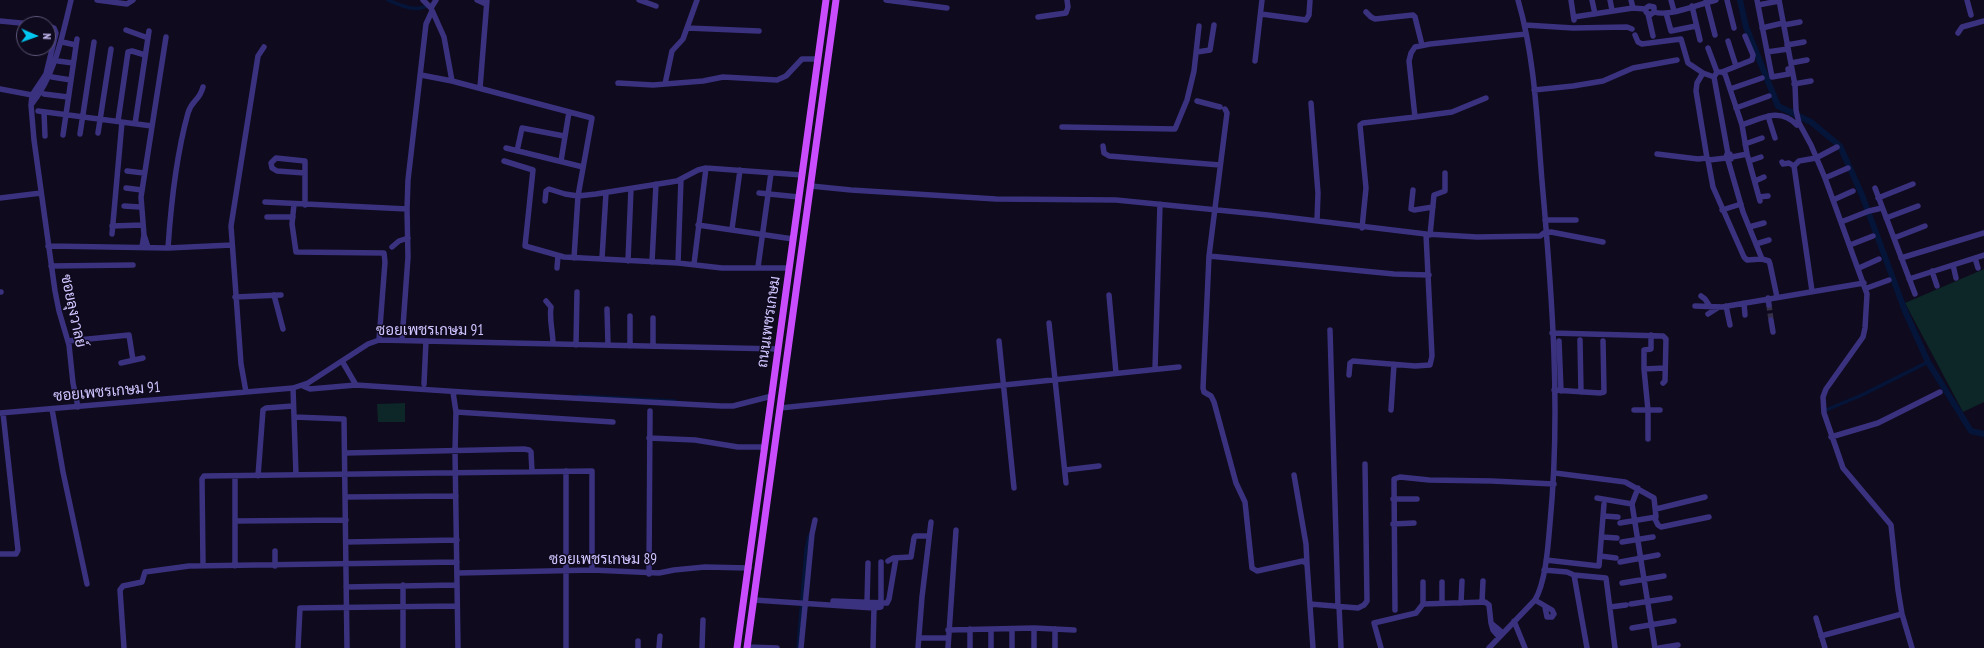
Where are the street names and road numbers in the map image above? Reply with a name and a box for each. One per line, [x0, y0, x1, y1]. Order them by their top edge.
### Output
street label: ซอยลุงวาลย์ [56, 273, 90, 349]
street label: ถนนเพชรเกษม [754, 275, 784, 369]
street label: ซอยเพชรเกษม 91 [376, 322, 484, 340]
street label: ซอยเพชรเกษม 91 [53, 378, 161, 406]
street label: ซอยเพชรเกษม 89 [549, 551, 657, 569]

